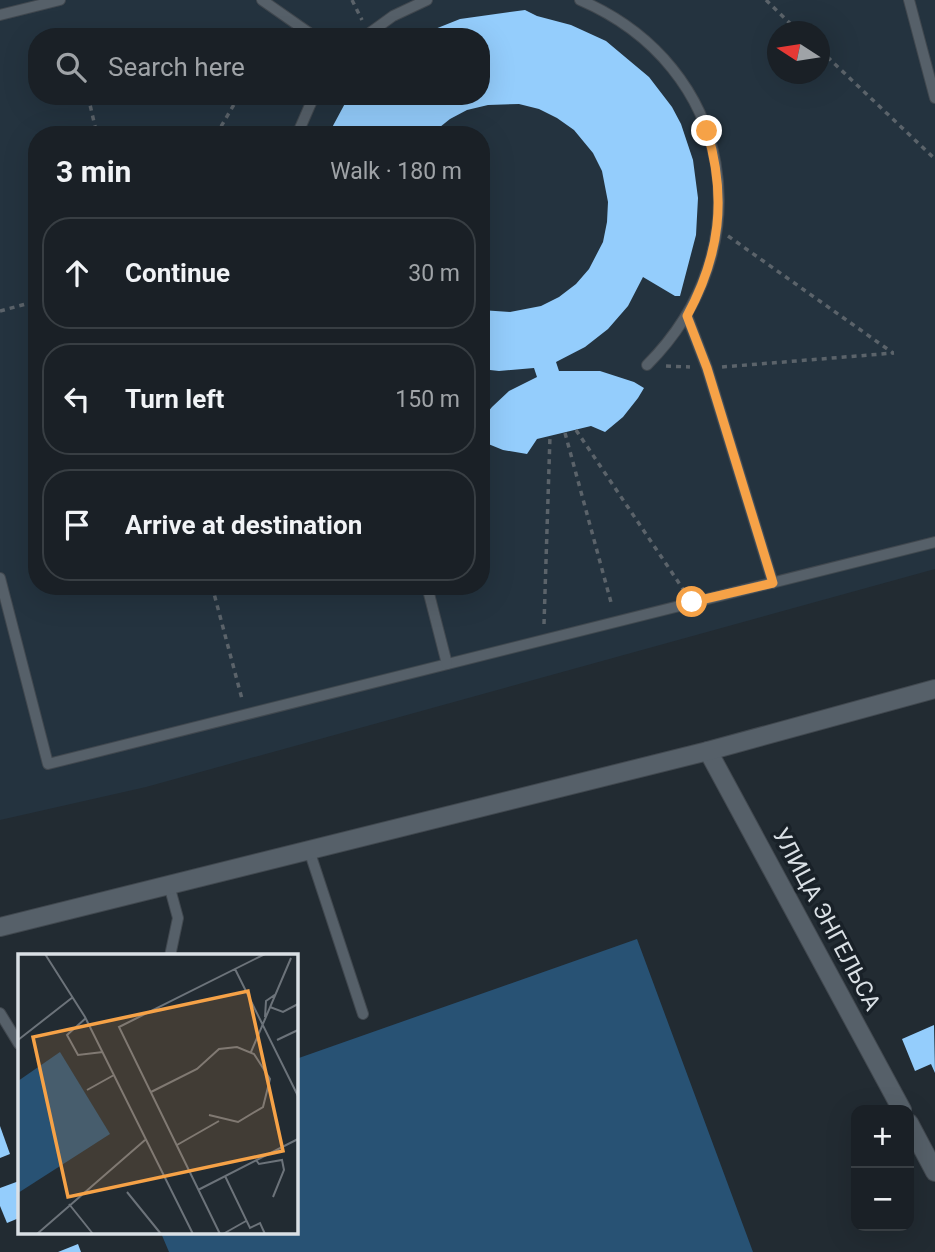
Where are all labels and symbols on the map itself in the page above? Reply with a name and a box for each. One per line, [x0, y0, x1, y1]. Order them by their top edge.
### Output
north arrow [767, 21, 830, 84]
route end [691, 115, 722, 146]
route start [676, 586, 707, 617]
street label: УЛИЦА ЭНГЕЛЬСА [767, 823, 886, 1015]
inset map [18, 954, 298, 1234]

